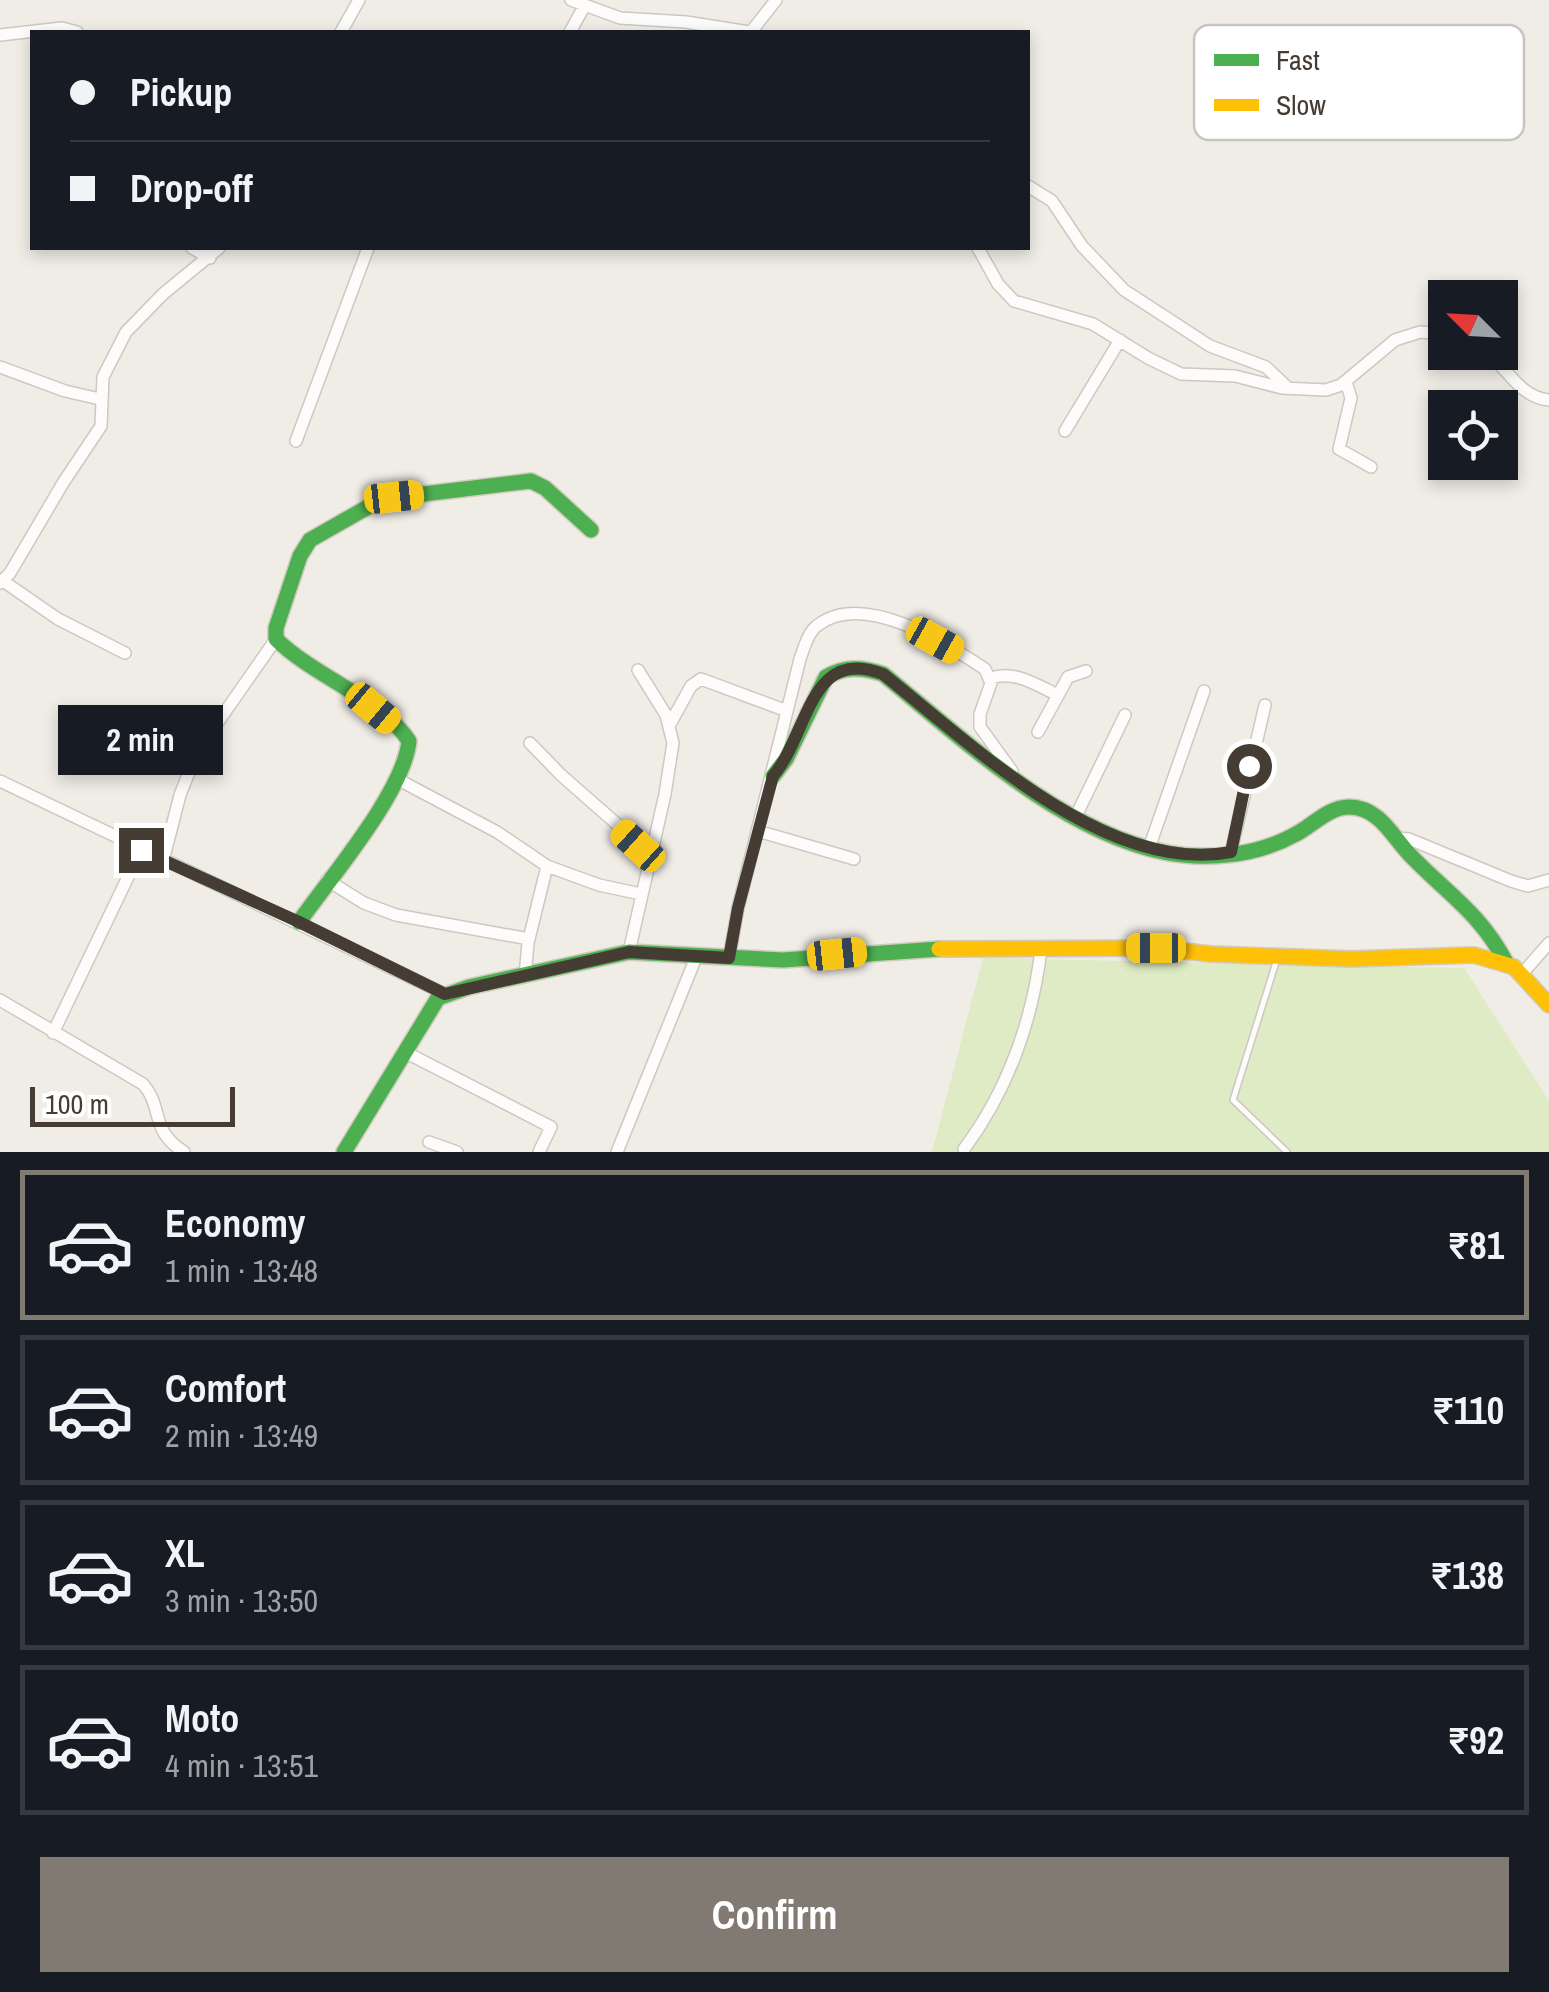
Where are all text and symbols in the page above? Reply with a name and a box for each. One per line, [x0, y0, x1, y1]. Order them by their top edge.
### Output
legend [1194, 25, 1524, 140]
text: Fast [1276, 41, 1320, 79]
text: Pickup [130, 67, 232, 118]
text: Slow [1276, 86, 1326, 124]
text: Drop-off [130, 163, 253, 214]
north arrow [1428, 280, 1518, 370]
map controls [1428, 280, 1518, 480]
button: locate [1428, 390, 1518, 480]
car [363, 479, 425, 515]
car [901, 612, 969, 668]
car [340, 677, 406, 739]
callout: 2 min [58, 705, 224, 775]
text: 2 min [106, 718, 175, 761]
route start [1227, 744, 1272, 789]
car [606, 815, 670, 877]
route end [119, 828, 164, 873]
car [1126, 933, 1186, 963]
car [806, 936, 868, 972]
scale bar [30, 1082, 235, 1126]
text: 100 m [45, 1085, 109, 1123]
text: Economy [165, 1198, 305, 1249]
icon: car [45, 1200, 135, 1290]
text: ₹81 [1447, 1220, 1504, 1271]
text: 1 min · 13:48 [165, 1249, 318, 1292]
text: Comfort [165, 1363, 286, 1414]
icon: car [45, 1365, 135, 1455]
text: ₹110 [1432, 1385, 1504, 1436]
text: 2 min · 13:49 [165, 1414, 318, 1457]
text: XL [165, 1528, 205, 1579]
icon: car [45, 1530, 135, 1620]
text: ₹138 [1430, 1550, 1504, 1601]
text: 3 min · 13:50 [165, 1579, 318, 1622]
text: Moto [165, 1693, 239, 1744]
icon: car [45, 1695, 135, 1785]
text: ₹92 [1447, 1715, 1504, 1766]
text: 4 min · 13:51 [165, 1744, 318, 1787]
button: Confirm [40, 1857, 1509, 1972]

